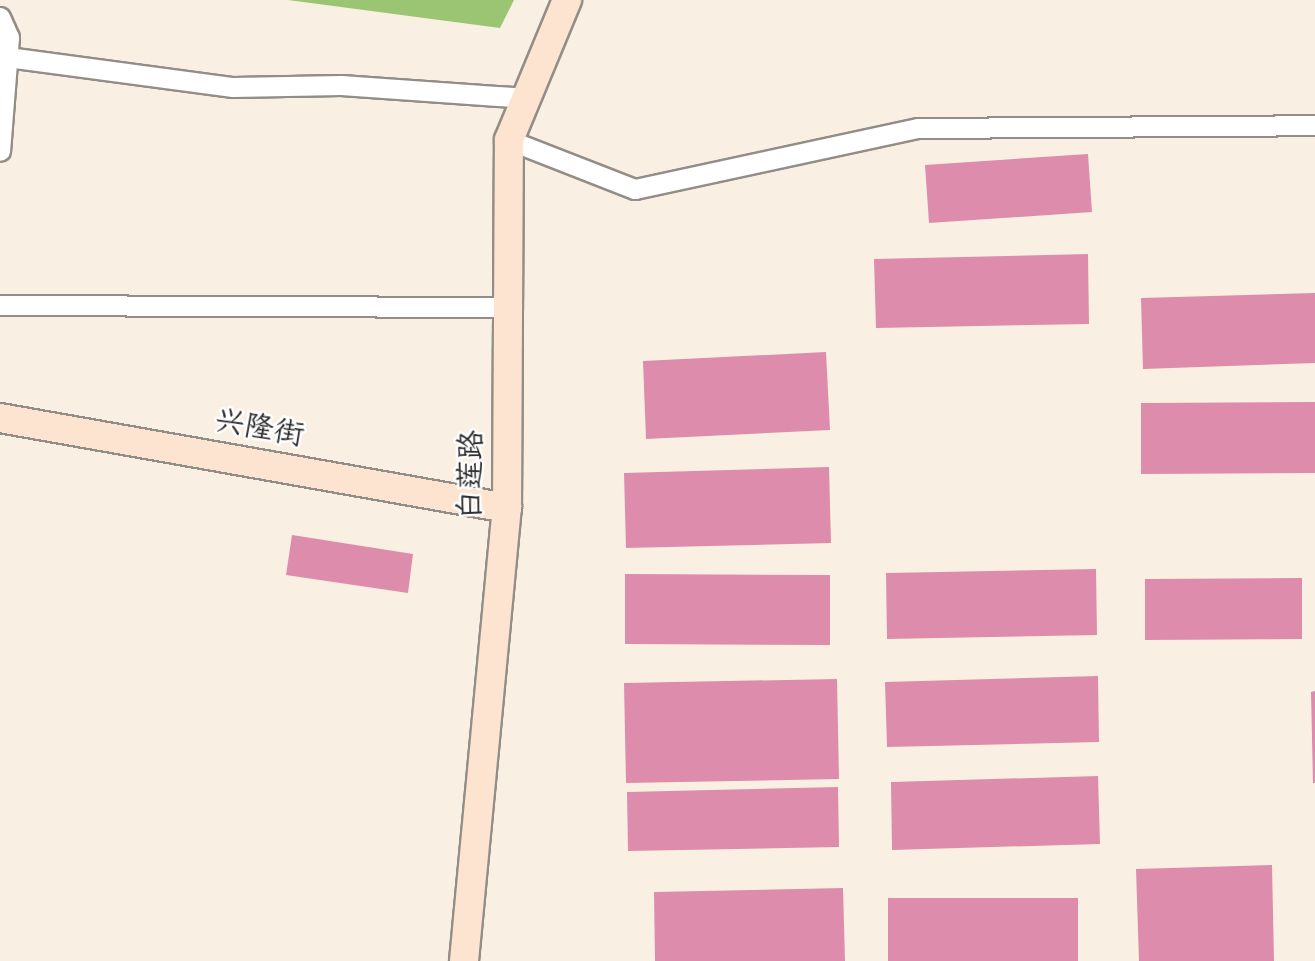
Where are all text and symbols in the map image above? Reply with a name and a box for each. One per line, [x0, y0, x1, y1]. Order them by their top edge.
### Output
street label: 兴隆街 [212, 404, 306, 456]
street label: 白莲路 [454, 430, 492, 520]

